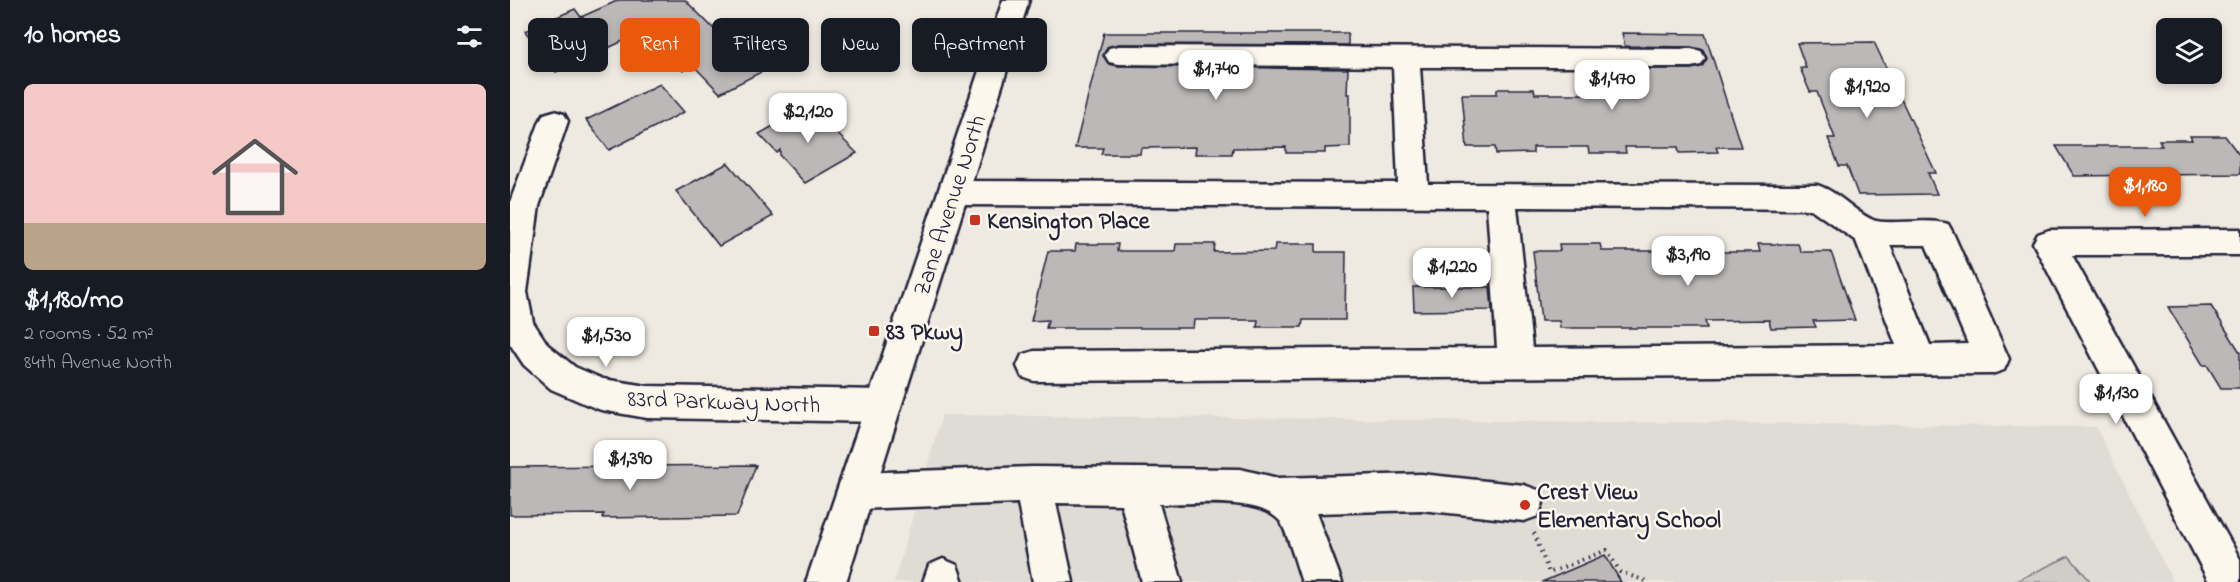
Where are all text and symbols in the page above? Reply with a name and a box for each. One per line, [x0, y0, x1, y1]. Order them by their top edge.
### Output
text: 10 homes [24, 17, 121, 55]
chip: Buy [528, 18, 608, 72]
chip: Rent [620, 18, 700, 72]
chip: Filters [712, 18, 809, 72]
chip: New [821, 18, 900, 72]
chip: Apartment [912, 18, 1047, 72]
map controls [2156, 18, 2222, 84]
button: layers [2156, 18, 2222, 84]
icon: filters [453, 20, 486, 53]
pin: $1,740 [1167, 50, 1265, 101]
text: $1,740 [1192, 55, 1240, 84]
pin: $1,470 [1563, 60, 1661, 111]
text: $1,470 [1588, 65, 1636, 94]
pin: $1,920 [1818, 68, 1916, 119]
text: $1,920 [1844, 73, 1890, 102]
pin: $2,120 [759, 93, 857, 144]
text: $2,120 [783, 98, 833, 127]
street label: Zane Avenue North [906, 111, 997, 301]
icon: home [201, 123, 309, 231]
pin: $1,180 [2096, 167, 2194, 218]
text: $1,180 [2123, 172, 2167, 201]
place label: Kensington Place [987, 205, 1151, 241]
marker: Kensington Place [968, 213, 982, 227]
pin: $3,190 [1639, 236, 1737, 287]
text: $3,190 [1666, 241, 1710, 270]
pin: $1,220 [1403, 248, 1501, 299]
text: $1,220 [1427, 253, 1477, 282]
text: $1,180/mo [24, 282, 123, 320]
place label: 83 Pkwy [885, 316, 963, 352]
pin: $1,530 [557, 317, 655, 368]
text: 2 rooms · 52 m² [24, 320, 154, 349]
text: $1,530 [581, 322, 631, 351]
marker: 83 Pkwy [867, 324, 881, 338]
text: 84th Avenue North [24, 349, 172, 378]
pin: $1,130 [2067, 374, 2165, 425]
text: $1,130 [2093, 379, 2139, 408]
street label: 83rd Parkway North [627, 383, 821, 425]
pin: $1,390 [581, 440, 679, 491]
text: $1,390 [608, 445, 652, 474]
place label: Crest View Elementary School [1537, 476, 1721, 540]
marker: Crest View Elementary School [1518, 498, 1532, 512]

